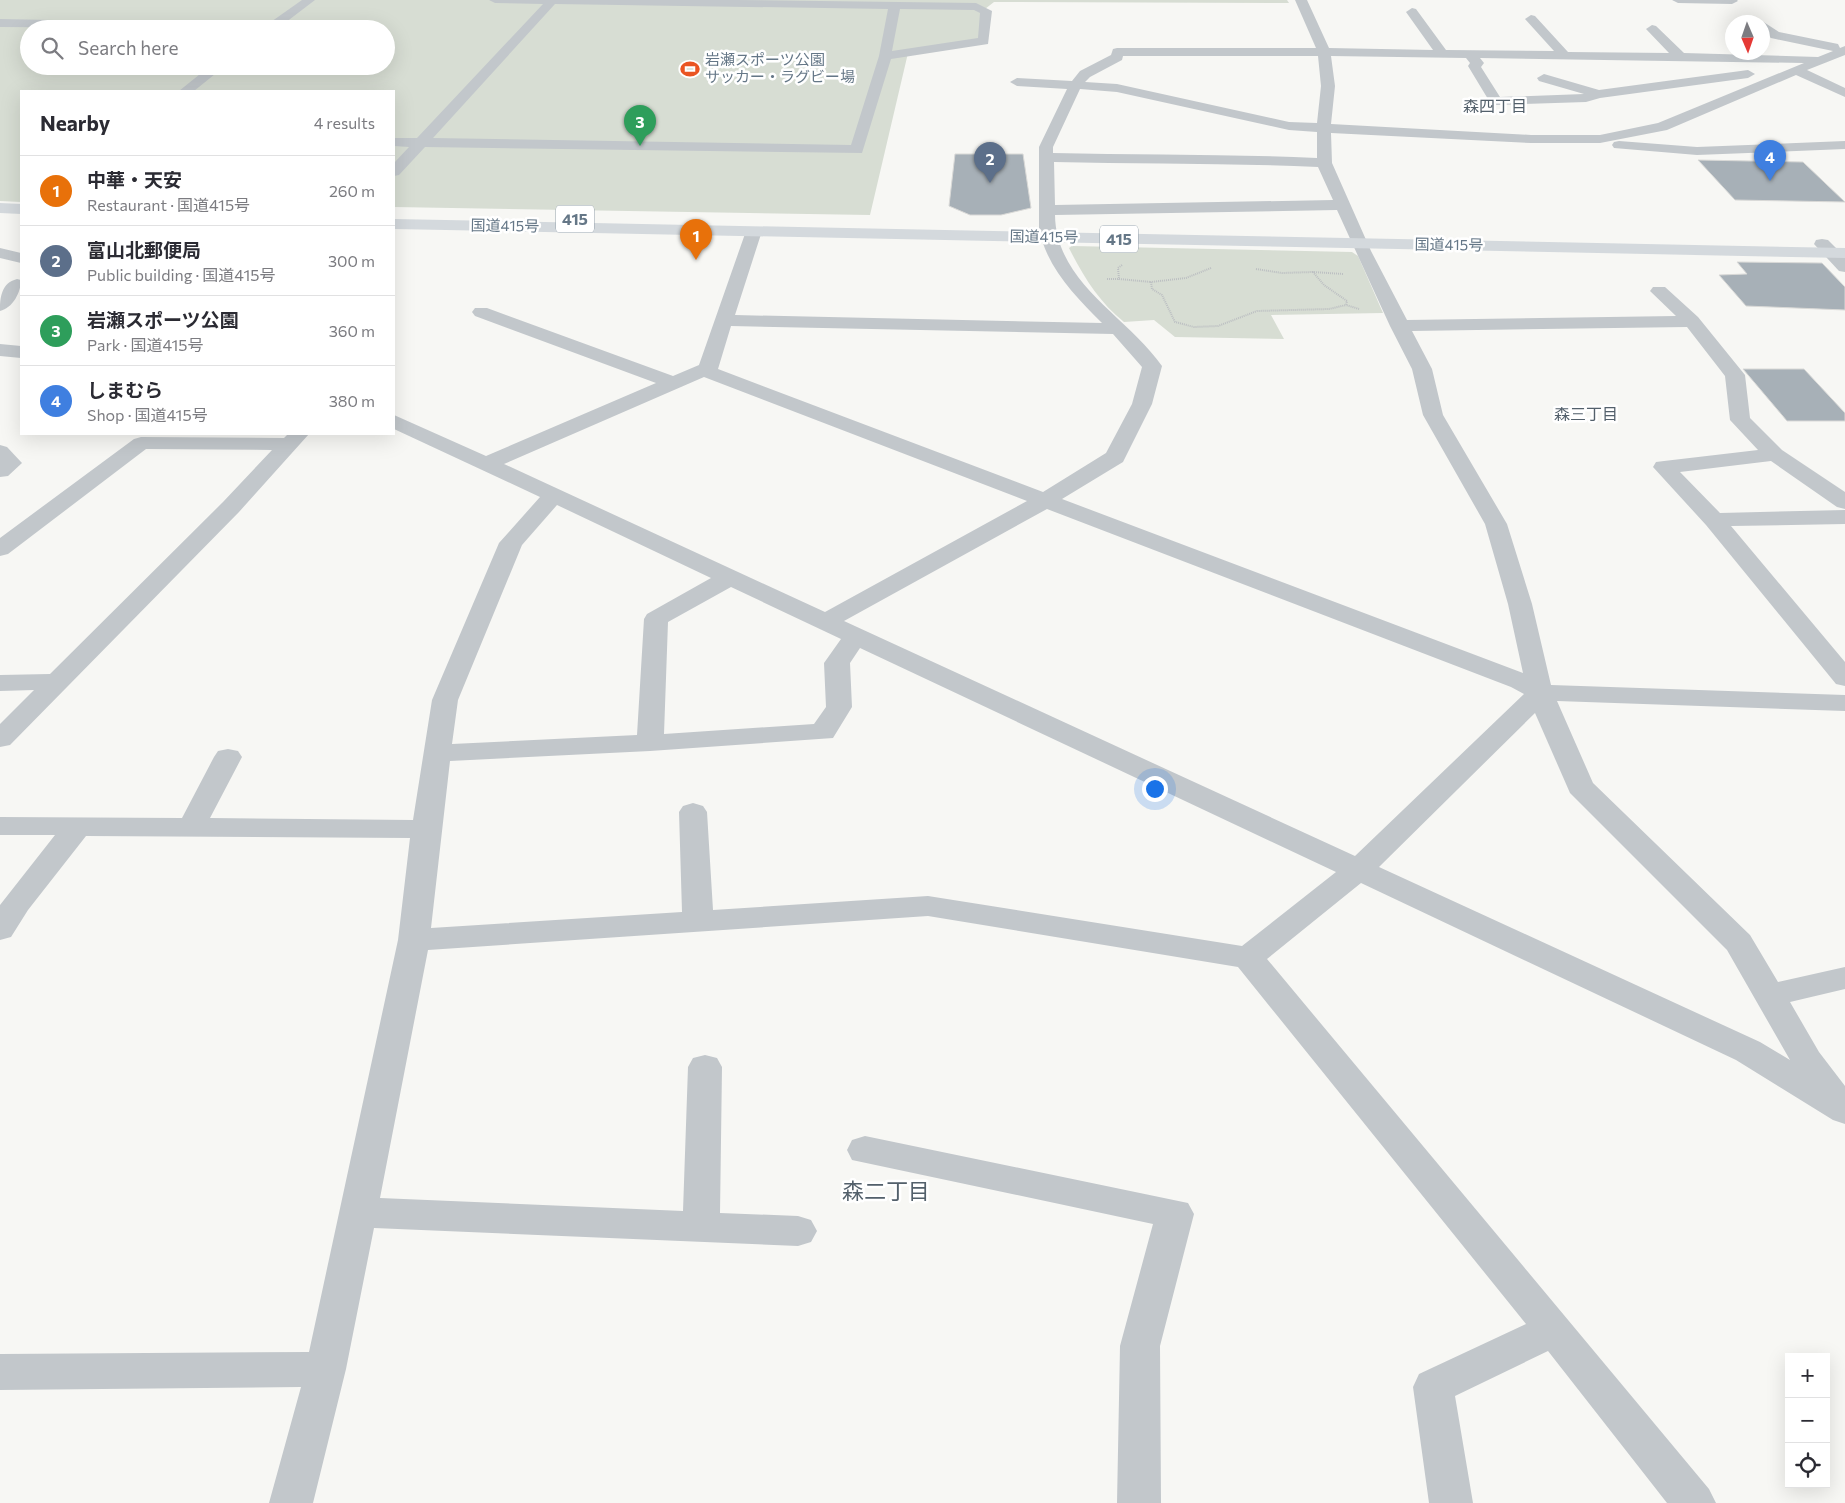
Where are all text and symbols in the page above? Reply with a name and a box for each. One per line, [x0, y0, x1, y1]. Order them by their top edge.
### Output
north arrow [1725, 15, 1770, 60]
search box [20, 20, 395, 75]
icon: search [38, 34, 66, 62]
text: Search here [78, 36, 178, 59]
place label: 岩瀬スポーツ公園 サッカー・ラグビー場 [705, 50, 855, 85]
sports icon: 岩瀬スポーツ公園 サッカー・ラグビー場 [679, 58, 701, 80]
district label: 森四丁目 [1463, 96, 1527, 115]
pin: 3 [624, 105, 656, 146]
text: Nearby [40, 110, 110, 135]
text: 4 results [314, 113, 375, 132]
pin: 4 [1754, 140, 1786, 181]
pin: 2 [974, 142, 1006, 183]
text: 中華・天安 [87, 168, 182, 191]
text: 1 [52, 181, 60, 200]
text: 260 m [329, 181, 375, 200]
text: Restaurant · 国道415号 [87, 195, 250, 214]
road number: 415 [556, 205, 594, 232]
street label: 国道415号 [471, 215, 539, 235]
pin: 1 [680, 219, 712, 260]
road number: 415 [1100, 225, 1138, 252]
street label: 国道415号 [1010, 226, 1078, 246]
street label: 国道415号 [1415, 234, 1483, 254]
text: 富山北郵便局 [87, 238, 201, 261]
text: 2 [51, 251, 61, 270]
text: 300 m [328, 251, 375, 270]
text: Public building · 国道415号 [87, 265, 275, 284]
text: 岩瀬スポーツ公園 [87, 308, 239, 331]
text: 3 [51, 321, 61, 340]
text: 360 m [329, 321, 375, 340]
text: Park · 国道415号 [87, 335, 204, 354]
text: しまむら [87, 378, 163, 401]
text: 4 [51, 391, 61, 410]
text: 380 m [329, 391, 375, 410]
district label: 森三丁目 [1554, 404, 1618, 423]
text: Shop · 国道415号 [87, 405, 208, 424]
your location [1142, 776, 1168, 802]
district label: 森二丁目 [842, 1177, 930, 1204]
map controls [1785, 1353, 1830, 1488]
button: + [1785, 1353, 1830, 1398]
button: − [1785, 1398, 1830, 1443]
button: locate [1785, 1443, 1830, 1488]

